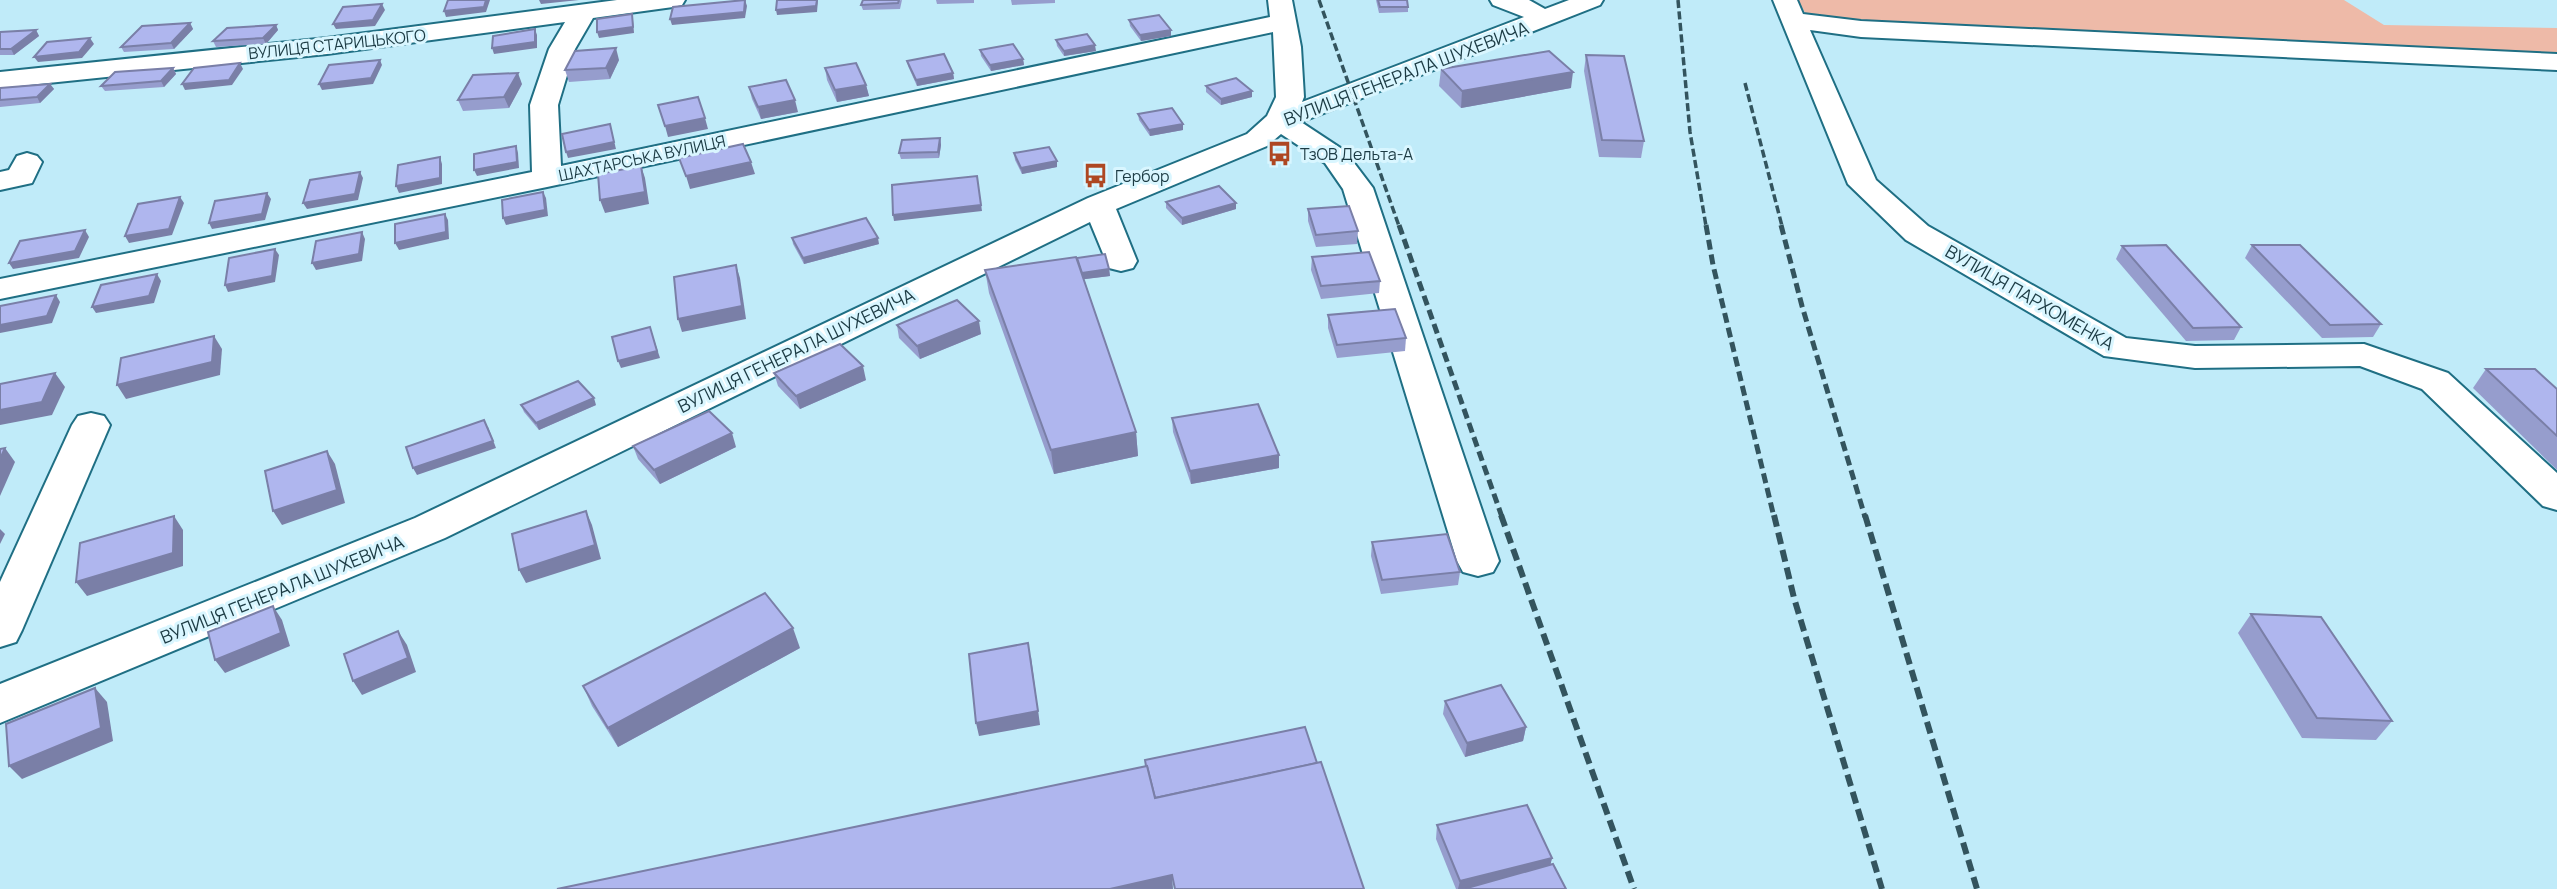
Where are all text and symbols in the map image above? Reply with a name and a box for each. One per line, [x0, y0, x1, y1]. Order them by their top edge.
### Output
street label: ВУЛИЦЯ ГЕНЕРАЛА ШУХЕВИЧА [1280, 15, 1532, 131]
street label: ВУЛИЦЯ СТАРИЦЬКОГО [247, 24, 427, 64]
street label: ШАХТАРСЬКА ВУЛИЦЯ [557, 130, 727, 186]
bus stop icon: ТзОВ Дельта-А [1266, 140, 1294, 168]
place label: ТзОВ Дельта-А [1300, 143, 1413, 165]
bus stop icon: Гербор [1081, 162, 1109, 190]
place label: Гербор [1115, 165, 1169, 187]
street label: ВУЛИЦЯ ПАРХОМЕНКА [1941, 239, 2119, 355]
street label: ВУЛИЦЯ ГЕНЕРАЛА ШУХЕВИЧА [674, 282, 919, 418]
street label: ВУЛИЦЯ ГЕНЕРАЛА ШУХЕВИЧА [157, 529, 408, 649]

